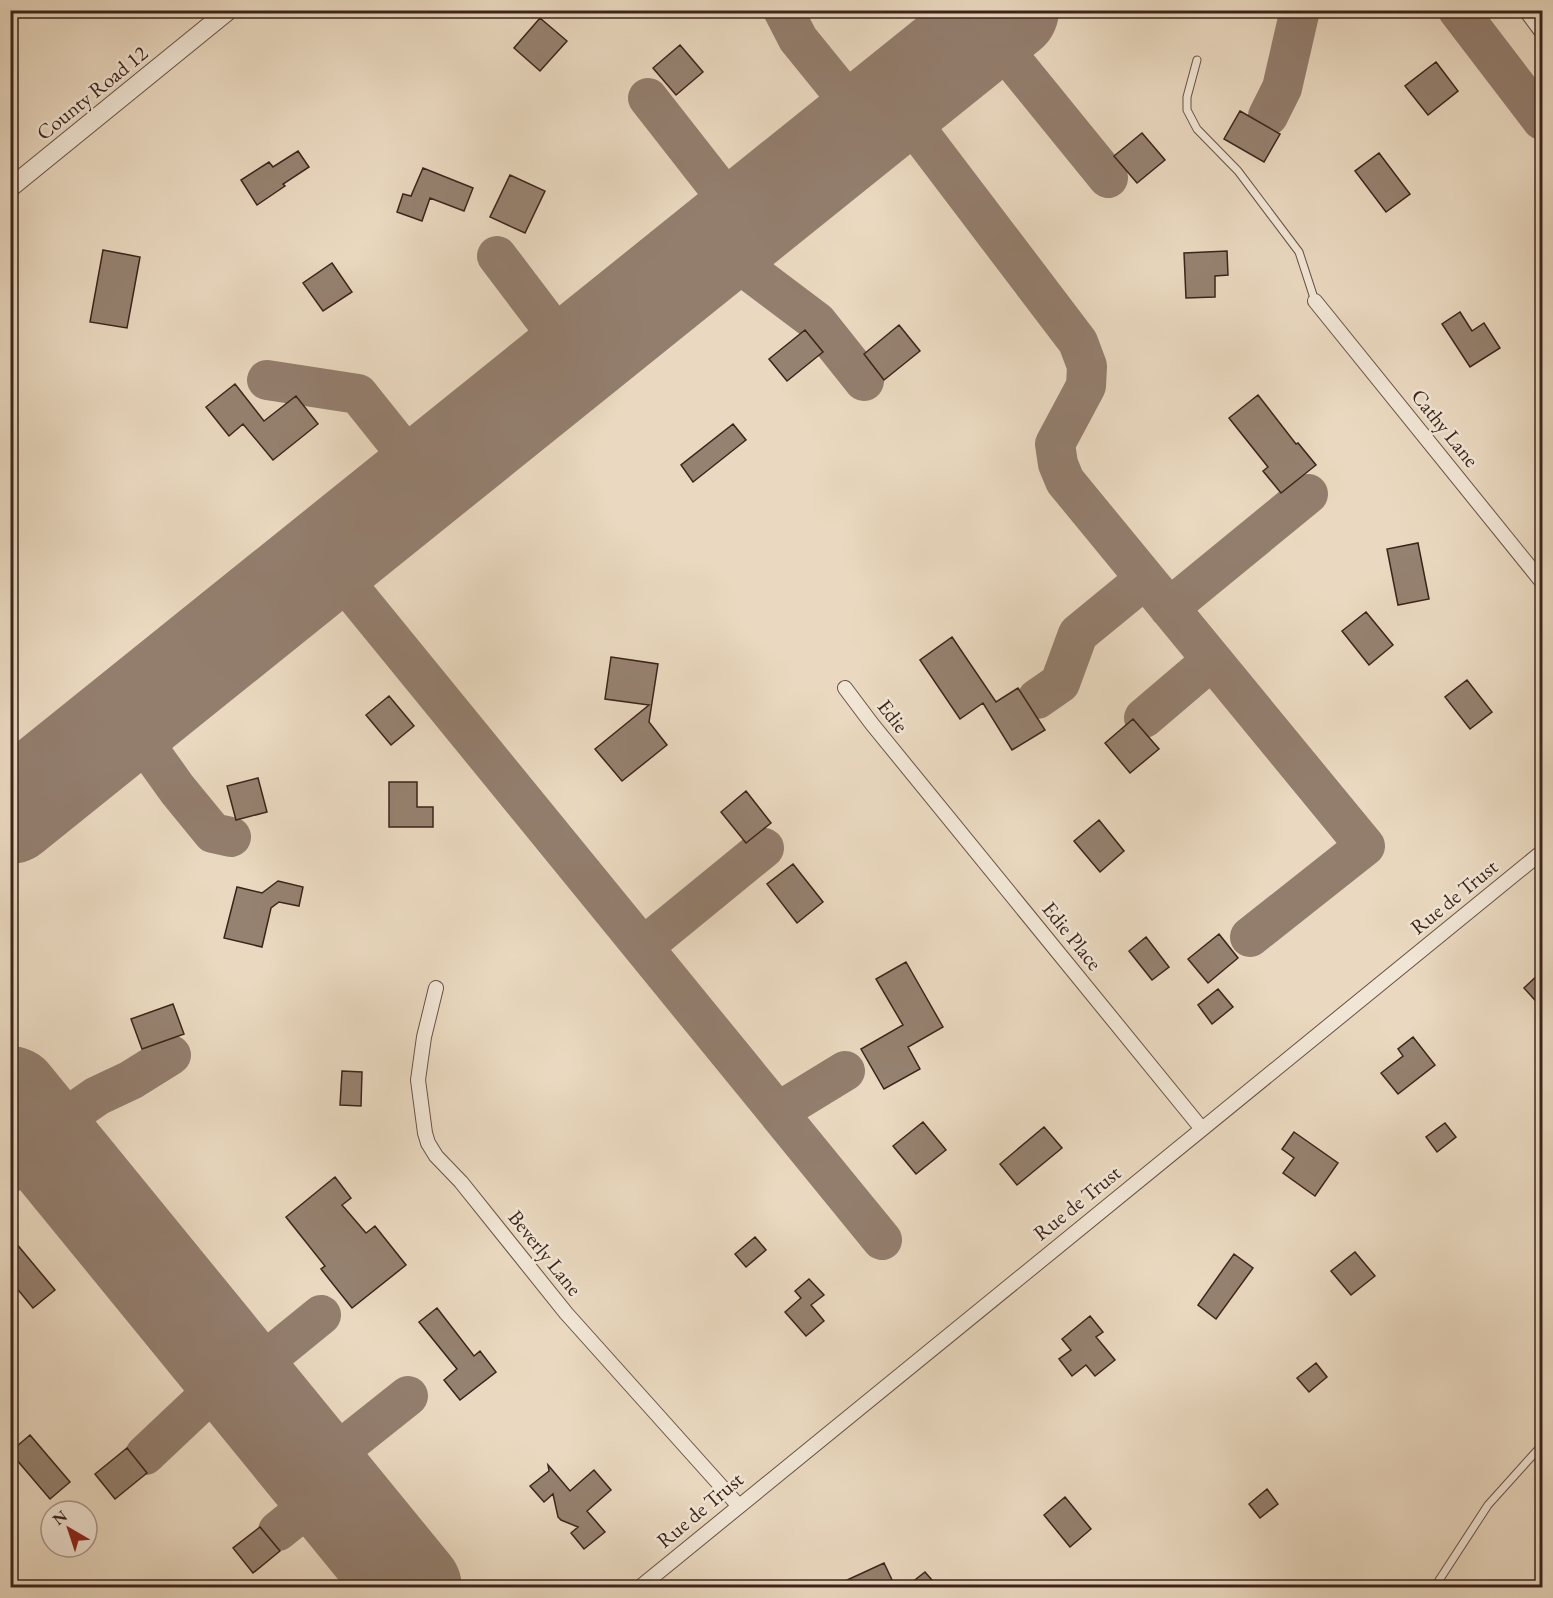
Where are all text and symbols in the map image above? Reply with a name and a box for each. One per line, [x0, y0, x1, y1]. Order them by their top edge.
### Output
street label: County Road 12 [30, 39, 153, 146]
street label: Cathy Lane [1406, 383, 1485, 472]
street label: Edie [872, 693, 915, 738]
street label: Rue de Trust [1404, 853, 1503, 940]
street label: Edie Place [1036, 896, 1108, 976]
street label: Rue de Trust [1027, 1159, 1126, 1246]
street label: Beverly Lane [503, 1204, 588, 1301]
street label: Rue de Trust [651, 1465, 749, 1554]
north arrow [39, 1499, 99, 1559]
text: N [48, 1505, 72, 1530]

